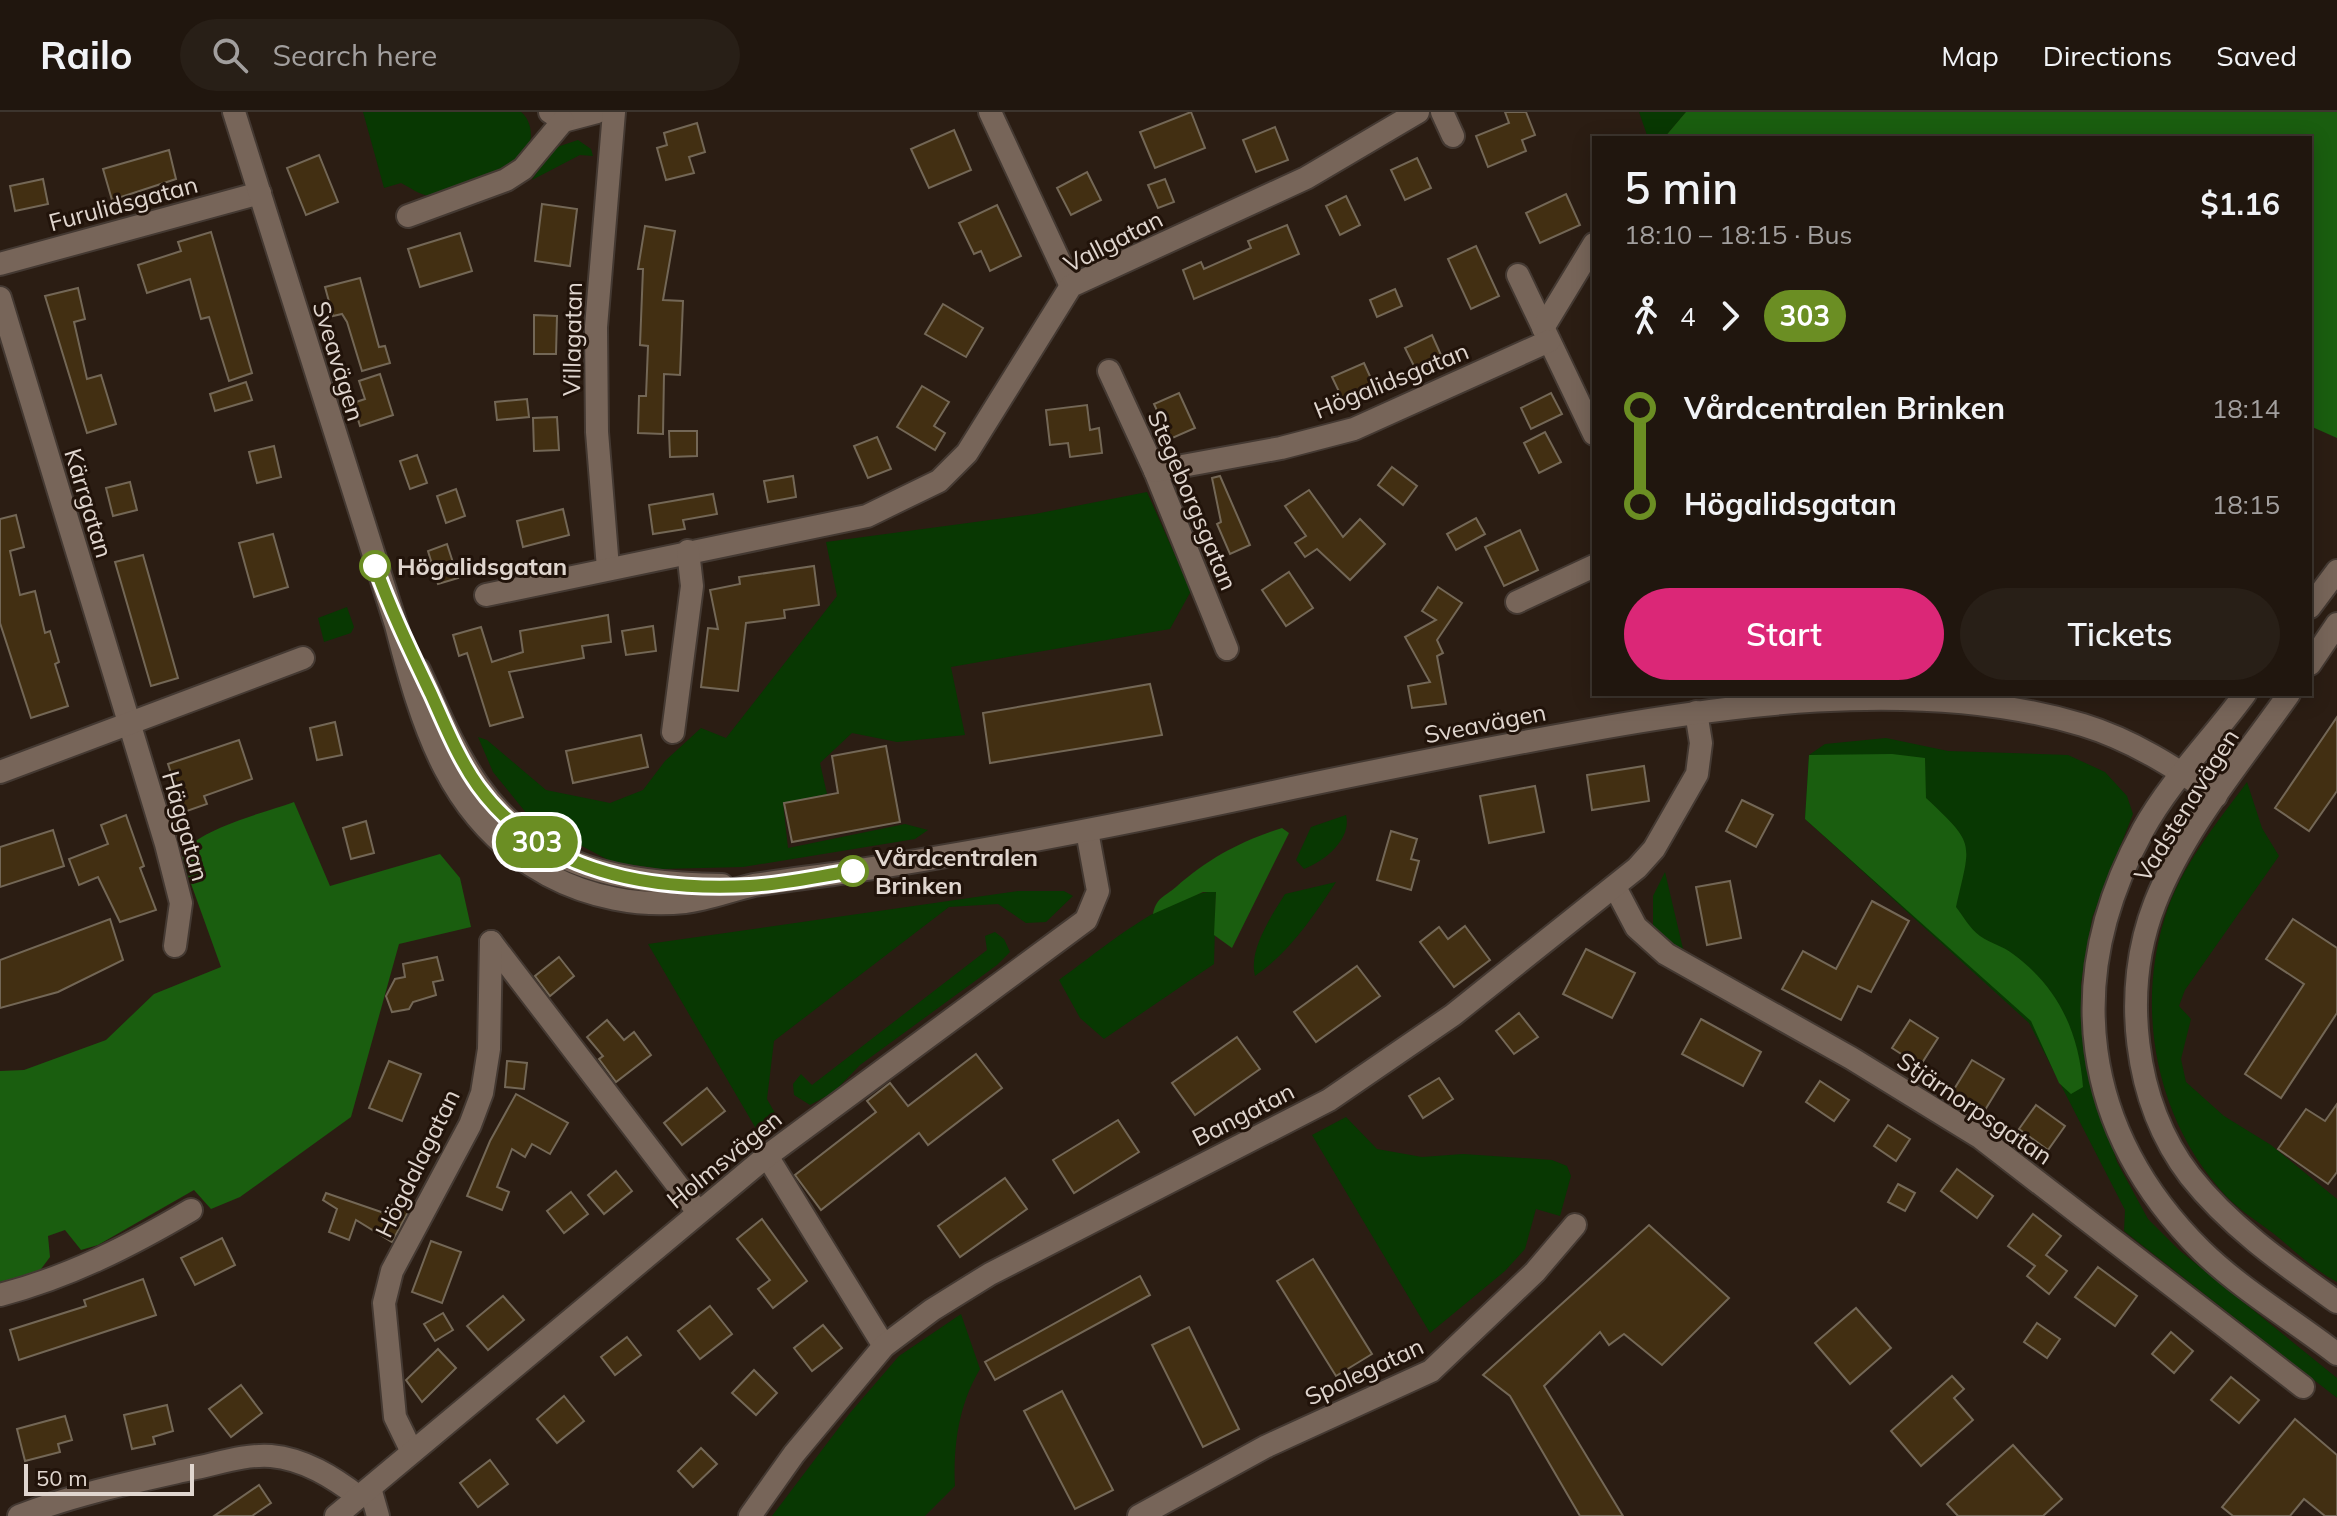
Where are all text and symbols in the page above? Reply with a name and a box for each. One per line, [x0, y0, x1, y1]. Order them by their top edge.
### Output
search box [180, 19, 740, 91]
text: Railo [40, 31, 132, 79]
icon: search [208, 33, 252, 77]
text: Search here [272, 36, 437, 74]
text: Map [1941, 38, 1999, 73]
text: Directions [2043, 38, 2172, 73]
text: Saved [2216, 38, 2297, 73]
text: 5 min [1624, 160, 1738, 215]
street label: Furulidsgatan [45, 169, 201, 237]
text: $1.16 [2201, 185, 2280, 223]
street label: Vallgatan [1059, 203, 1167, 279]
text: 18:10 – 18:15 · Bus [1624, 218, 1853, 251]
street label: Villagatan [556, 282, 588, 396]
icon: walk [1624, 294, 1668, 338]
icon: forward [1708, 294, 1752, 338]
street label: Sveavägen [307, 298, 371, 424]
text: 303 [1780, 298, 1830, 333]
text: 4 [1680, 300, 1696, 333]
street label: Högalidsgatan [1309, 335, 1473, 425]
text: Vårdcentralen Brinken [1684, 389, 2005, 427]
text: 18:14 [2212, 392, 2280, 425]
street label: Stegeborgsgatan [1142, 406, 1244, 594]
street label: Kärrgatan [58, 445, 120, 561]
text: Högalidsgatan [1684, 485, 1897, 523]
text: 18:15 [2212, 488, 2280, 521]
marker: Högalidsgatan [360, 551, 390, 581]
place label: Högalidsgatan [397, 551, 567, 581]
button: Start [1624, 588, 1944, 680]
button: Tickets [1960, 588, 2280, 680]
street label: Sveavägen [1422, 696, 1548, 750]
street label: Vadstenavägen [2127, 723, 2245, 887]
street label: Häggatan [156, 768, 216, 884]
line badge: 303 [491, 816, 583, 868]
text: 303 [512, 824, 562, 859]
place label: Vårdcentralen Brinken [874, 842, 1038, 900]
marker: Vårdcentralen Brinken [838, 856, 868, 886]
street label: Stjärnorpsgatan [1892, 1045, 2058, 1171]
street label: Bangatan [1187, 1076, 1299, 1152]
street label: Högdalagatan [368, 1084, 466, 1242]
street label: Holmsvägen [660, 1104, 788, 1214]
street label: Spolegatan [1300, 1330, 1428, 1412]
scale bar [24, 1460, 194, 1496]
text: 50 m [36, 1464, 87, 1492]

